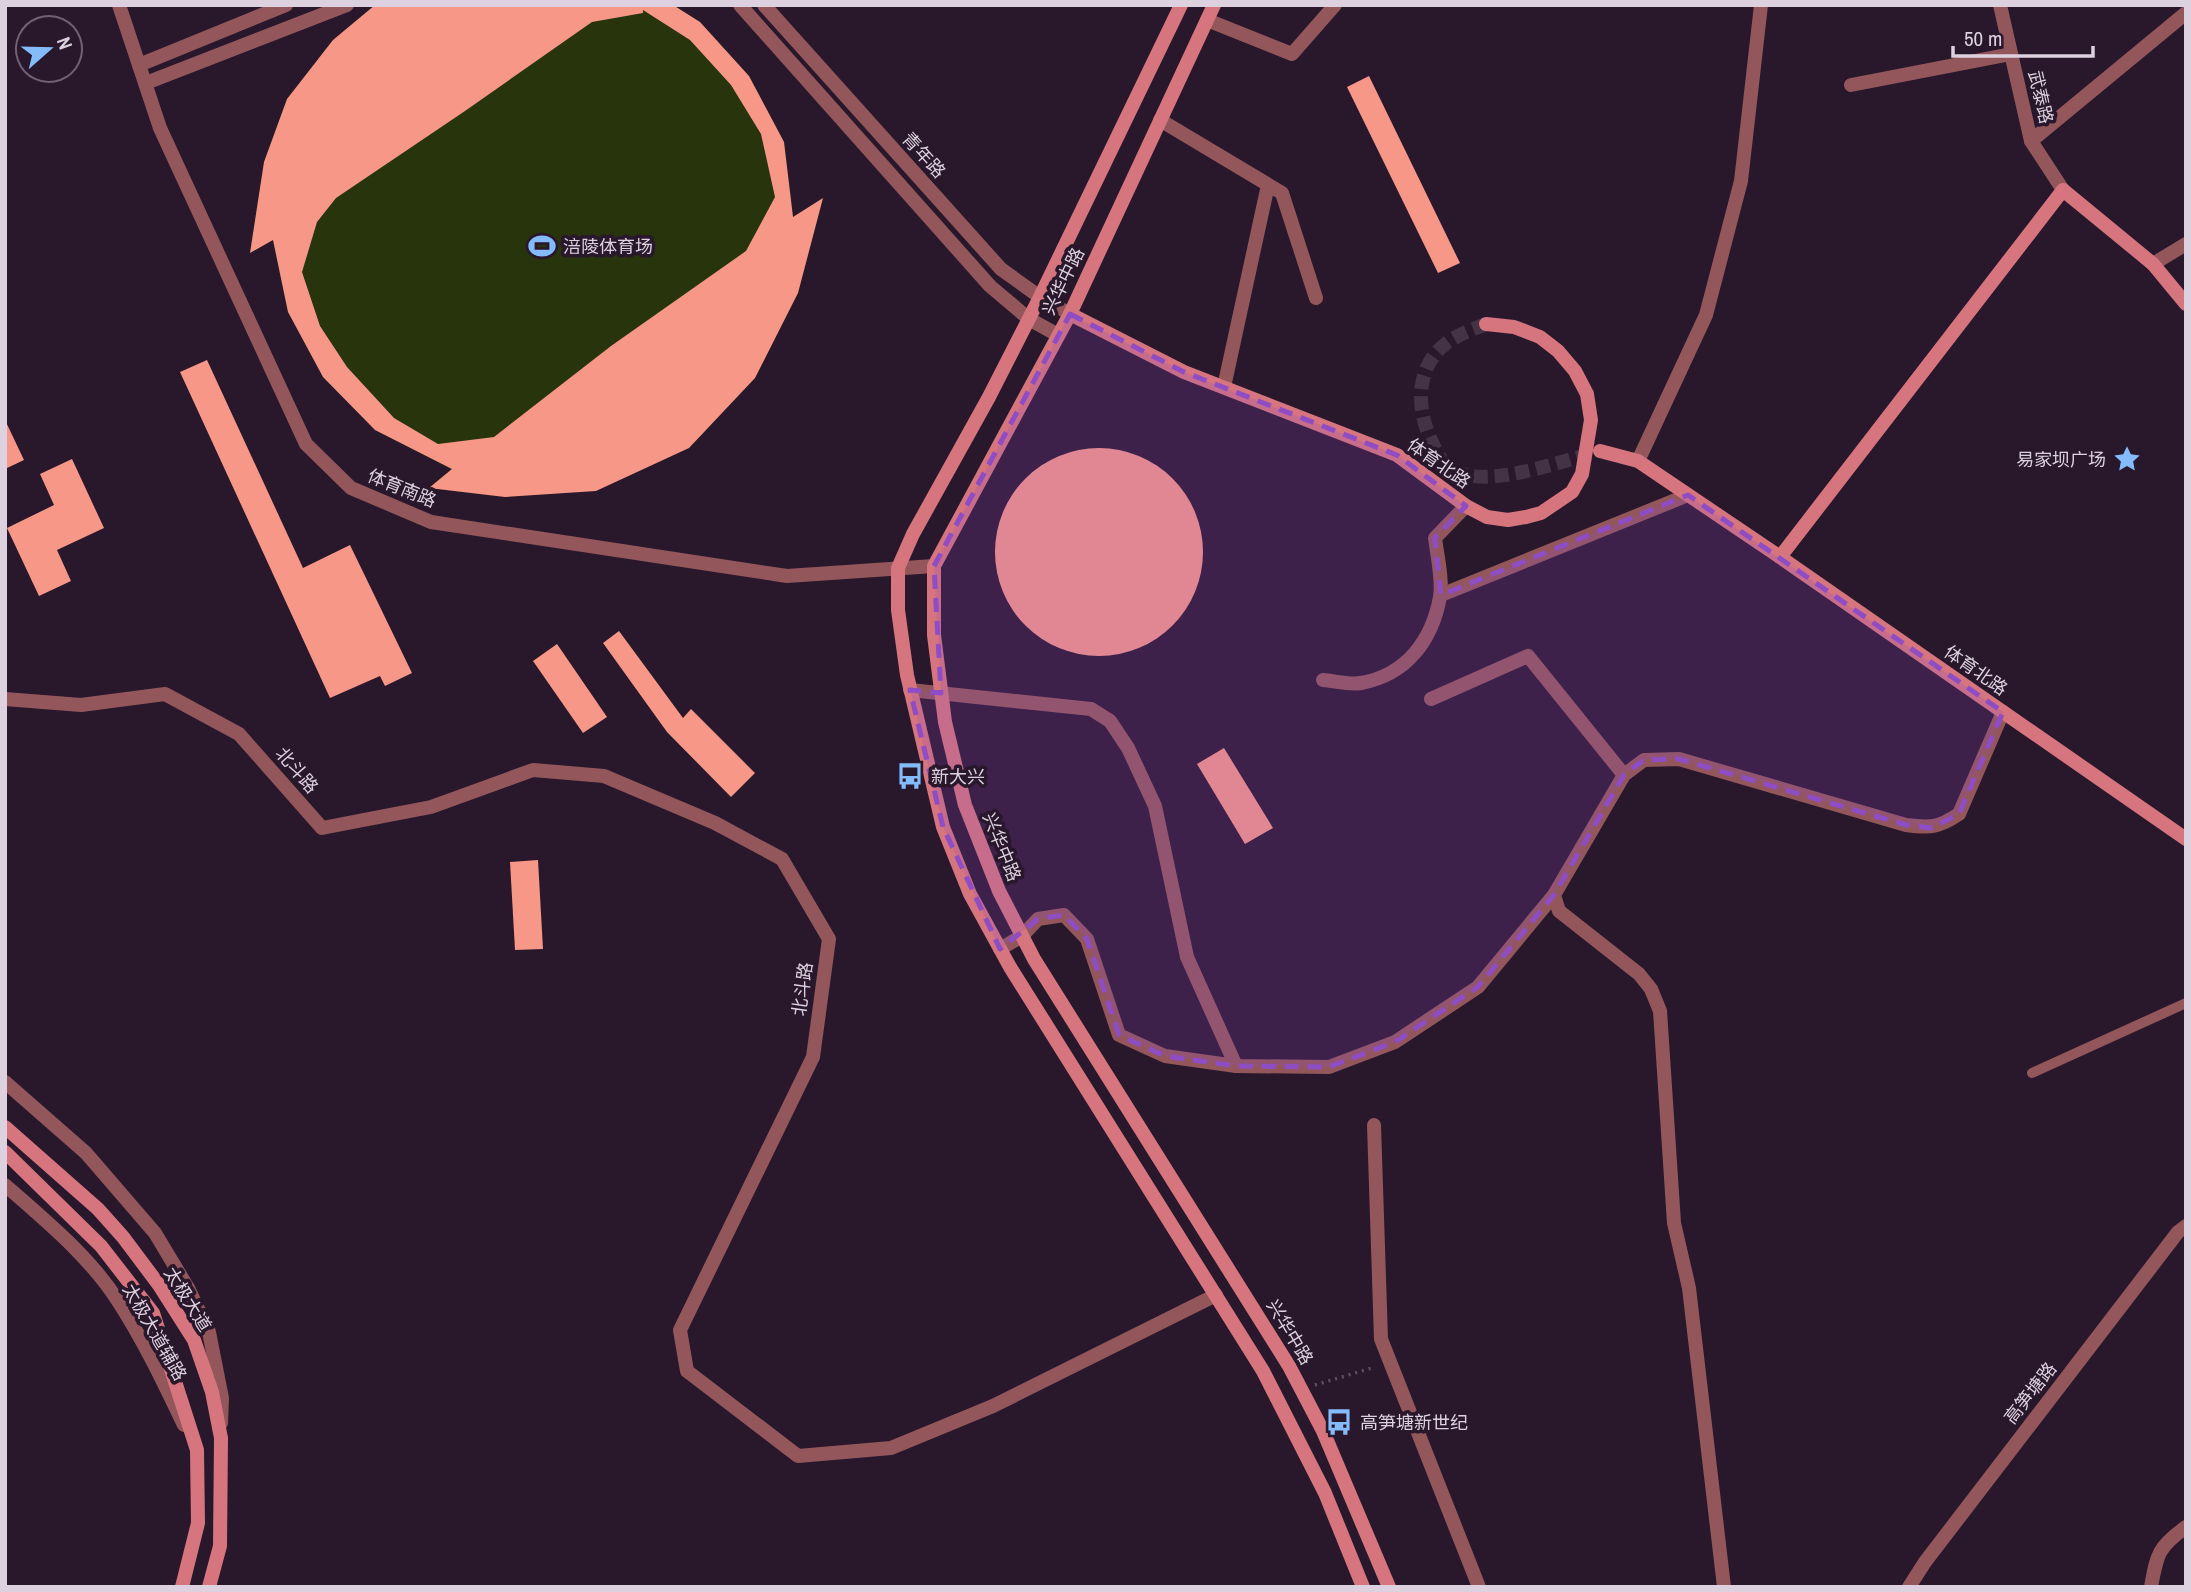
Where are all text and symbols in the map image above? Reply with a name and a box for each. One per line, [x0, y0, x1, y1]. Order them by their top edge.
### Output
north arrow [14, 14, 84, 84]
scale bar [1953, 14, 2093, 58]
text: 50 m [1964, 24, 2002, 53]
text: N [51, 33, 79, 53]
street label: 武泰路 [2023, 68, 2059, 126]
street label: 青年路 [897, 127, 951, 183]
sports icon: 涪陵体育场 [527, 231, 557, 261]
place label: 涪陵体育场 [563, 234, 653, 259]
street label: 兴华中路 [1036, 243, 1090, 319]
street label: 体育北路 [1402, 432, 1476, 494]
place icon: 易家坝广场 [2112, 444, 2142, 474]
place label: 易家坝广场 [2016, 447, 2106, 472]
street label: 体育南路 [364, 463, 440, 513]
street label: 体育北路 [1939, 639, 2013, 701]
street label: 北斗路 [270, 741, 324, 799]
bus stop icon: 新大兴 [895, 761, 925, 791]
place label: 新大兴 [931, 764, 985, 789]
street label: 兴华中路 [977, 809, 1027, 885]
street label: 北斗路 [786, 961, 818, 1017]
street label: 太极大道 [158, 1262, 218, 1336]
street label: 太极大道辅路 [117, 1279, 193, 1385]
street label: 兴华中路 [1261, 1295, 1319, 1369]
street label: 高笋塘路 [1998, 1357, 2062, 1429]
bus stop icon: 高笋塘新世纪 [1324, 1407, 1354, 1437]
place label: 高笋塘新世纪 [1360, 1410, 1468, 1435]

